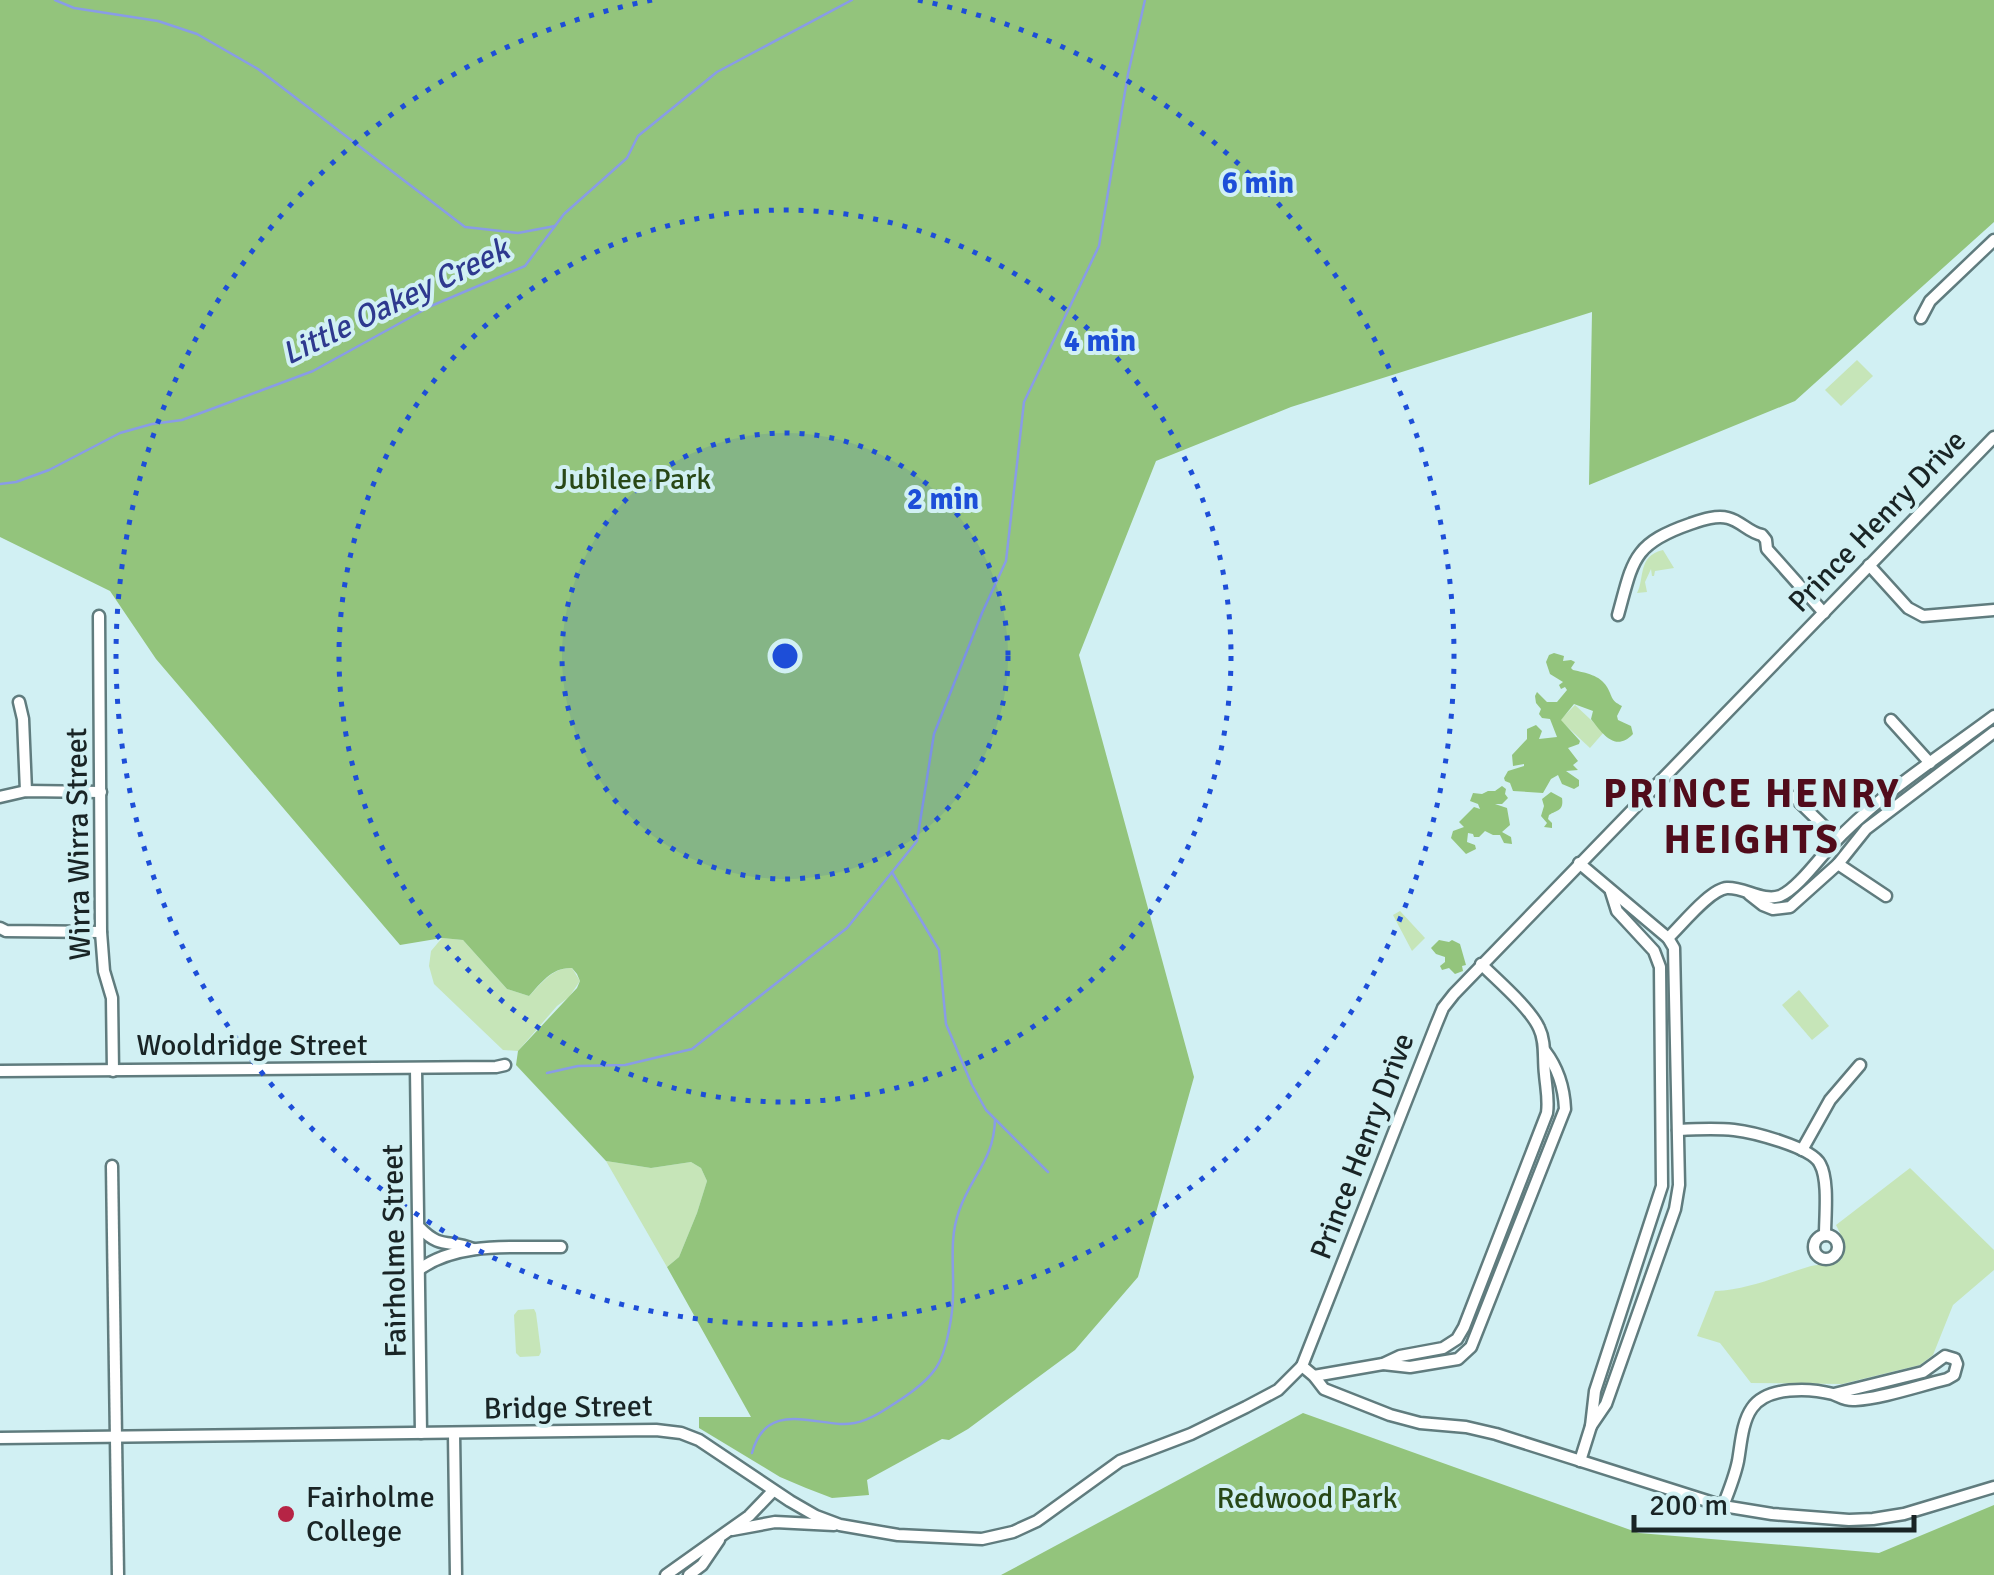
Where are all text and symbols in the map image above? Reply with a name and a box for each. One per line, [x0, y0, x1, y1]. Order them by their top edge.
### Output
text: 6 min [1222, 165, 1294, 202]
water label: Little Oakey Creek [275, 228, 518, 373]
text: 4 min [1064, 323, 1136, 360]
street label: Prince Henry Drive [1781, 422, 1974, 620]
park label: Jubilee Park [555, 461, 711, 498]
text: 2 min [907, 481, 979, 518]
centre of rings [767, 638, 803, 674]
street label: Wirra Wirra Street [58, 727, 99, 961]
district label: PRINCE HENRY HEIGHTS [1603, 769, 1901, 865]
street label: Wooldridge Street [136, 1027, 368, 1064]
street label: Prince Henry Drive [1302, 1028, 1423, 1265]
street label: Fairholme Street [374, 1144, 415, 1358]
street label: Bridge Street [483, 1388, 653, 1427]
scale bar [1634, 1470, 1914, 1532]
place label: Fairholme College [306, 1479, 435, 1550]
park label: Redwood Park [1216, 1480, 1398, 1517]
text: 200 m [1649, 1487, 1728, 1524]
marker: Fairholme College [275, 1503, 297, 1525]

